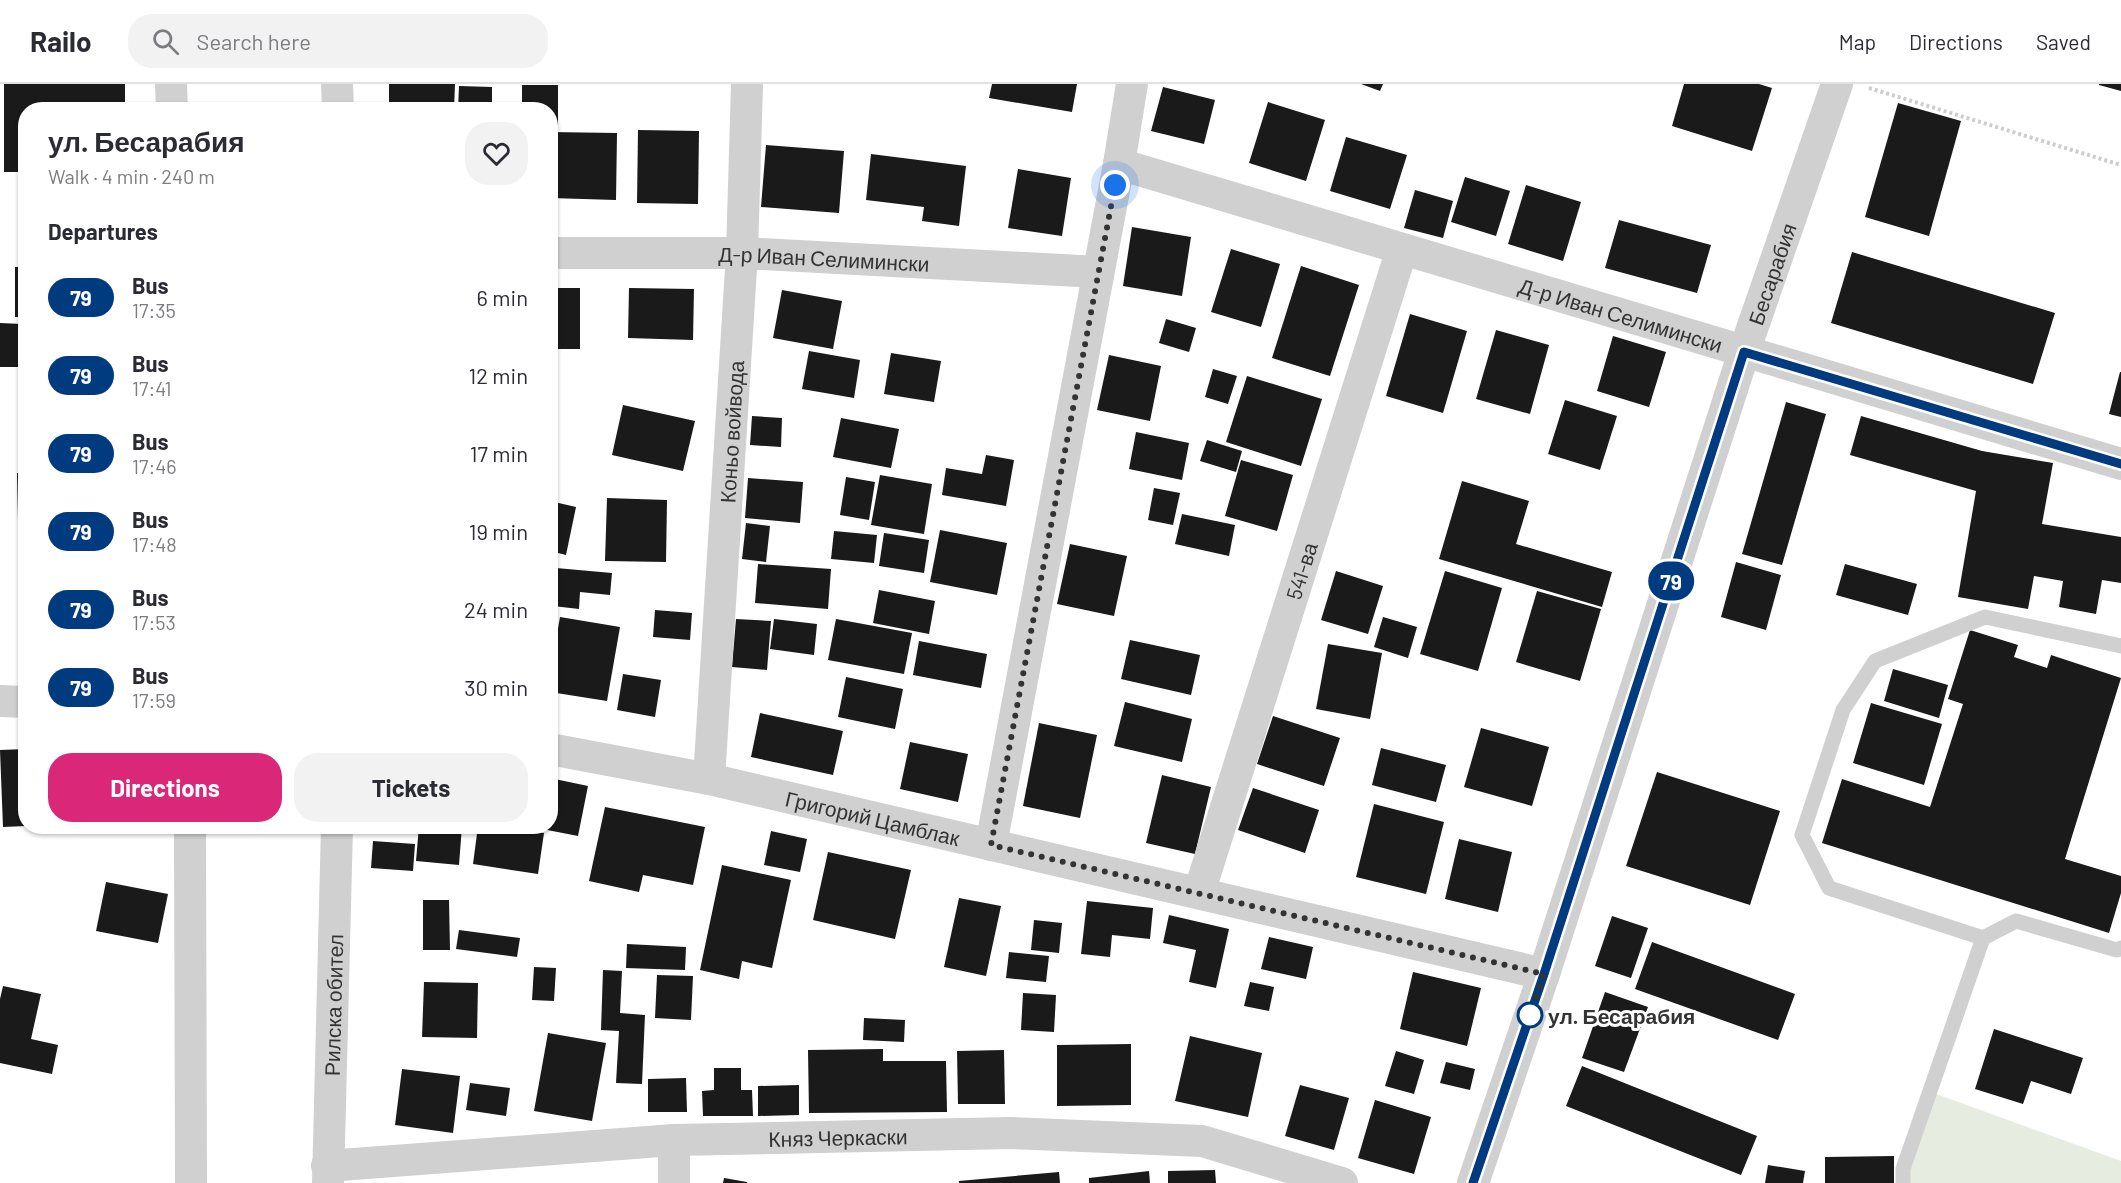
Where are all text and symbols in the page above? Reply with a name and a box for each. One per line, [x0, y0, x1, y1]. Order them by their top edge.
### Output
search box [128, 14, 548, 68]
text: Railo [30, 24, 92, 58]
icon: search [149, 25, 182, 58]
text: Search here [197, 28, 311, 54]
text: Map [1839, 29, 1876, 54]
text: Directions [1909, 29, 2003, 54]
text: Saved [2036, 29, 2091, 54]
button: heart [465, 122, 528, 185]
text: ул. Бесарабия [48, 124, 245, 158]
text: Walk · 4 min · 240 m [48, 164, 215, 188]
your location [1100, 170, 1130, 200]
text: Departures [48, 218, 158, 244]
street label: Бесарабия [1742, 219, 1800, 328]
street label: Д-р Иван Селимински [718, 240, 930, 275]
text: Bus [132, 272, 169, 298]
street label: Д-р Иван Селимински [1516, 272, 1726, 357]
text: 6 min [477, 284, 528, 310]
text: 79 [70, 285, 92, 310]
text: 17:35 [132, 298, 176, 322]
text: Bus [132, 350, 169, 376]
street label: Коньо войвода [714, 359, 748, 504]
text: 12 min [468, 362, 528, 388]
text: 79 [70, 363, 92, 388]
text: 17:41 [132, 376, 171, 400]
text: Bus [132, 428, 169, 454]
text: 17 min [470, 440, 528, 466]
text: 79 [70, 441, 92, 466]
text: 17:46 [132, 454, 177, 478]
text: Bus [132, 506, 169, 532]
text: 19 min [469, 518, 528, 544]
text: 79 [70, 519, 92, 544]
text: 17:48 [132, 532, 177, 556]
street label: 541-ва [1280, 539, 1321, 602]
line badge: 79 [1644, 562, 1698, 600]
text: 79 [1660, 569, 1682, 594]
text: Bus [132, 584, 169, 610]
text: 24 min [464, 596, 528, 622]
text: 79 [70, 597, 92, 622]
text: 17:53 [132, 610, 176, 634]
text: Bus [132, 662, 169, 688]
text: 30 min [464, 674, 528, 700]
text: 79 [70, 675, 92, 700]
text: 17:59 [132, 688, 176, 712]
button: Directions [48, 753, 282, 822]
button: Tickets [294, 753, 528, 822]
street label: Григорий Цамблак [783, 785, 963, 850]
street label: Рилска обител [318, 934, 347, 1076]
marker: ул. Бесарабия [1517, 1002, 1543, 1028]
place label: ул. Бесарабия [1548, 1003, 1695, 1028]
street label: Княз Черкаски [768, 1123, 908, 1151]

